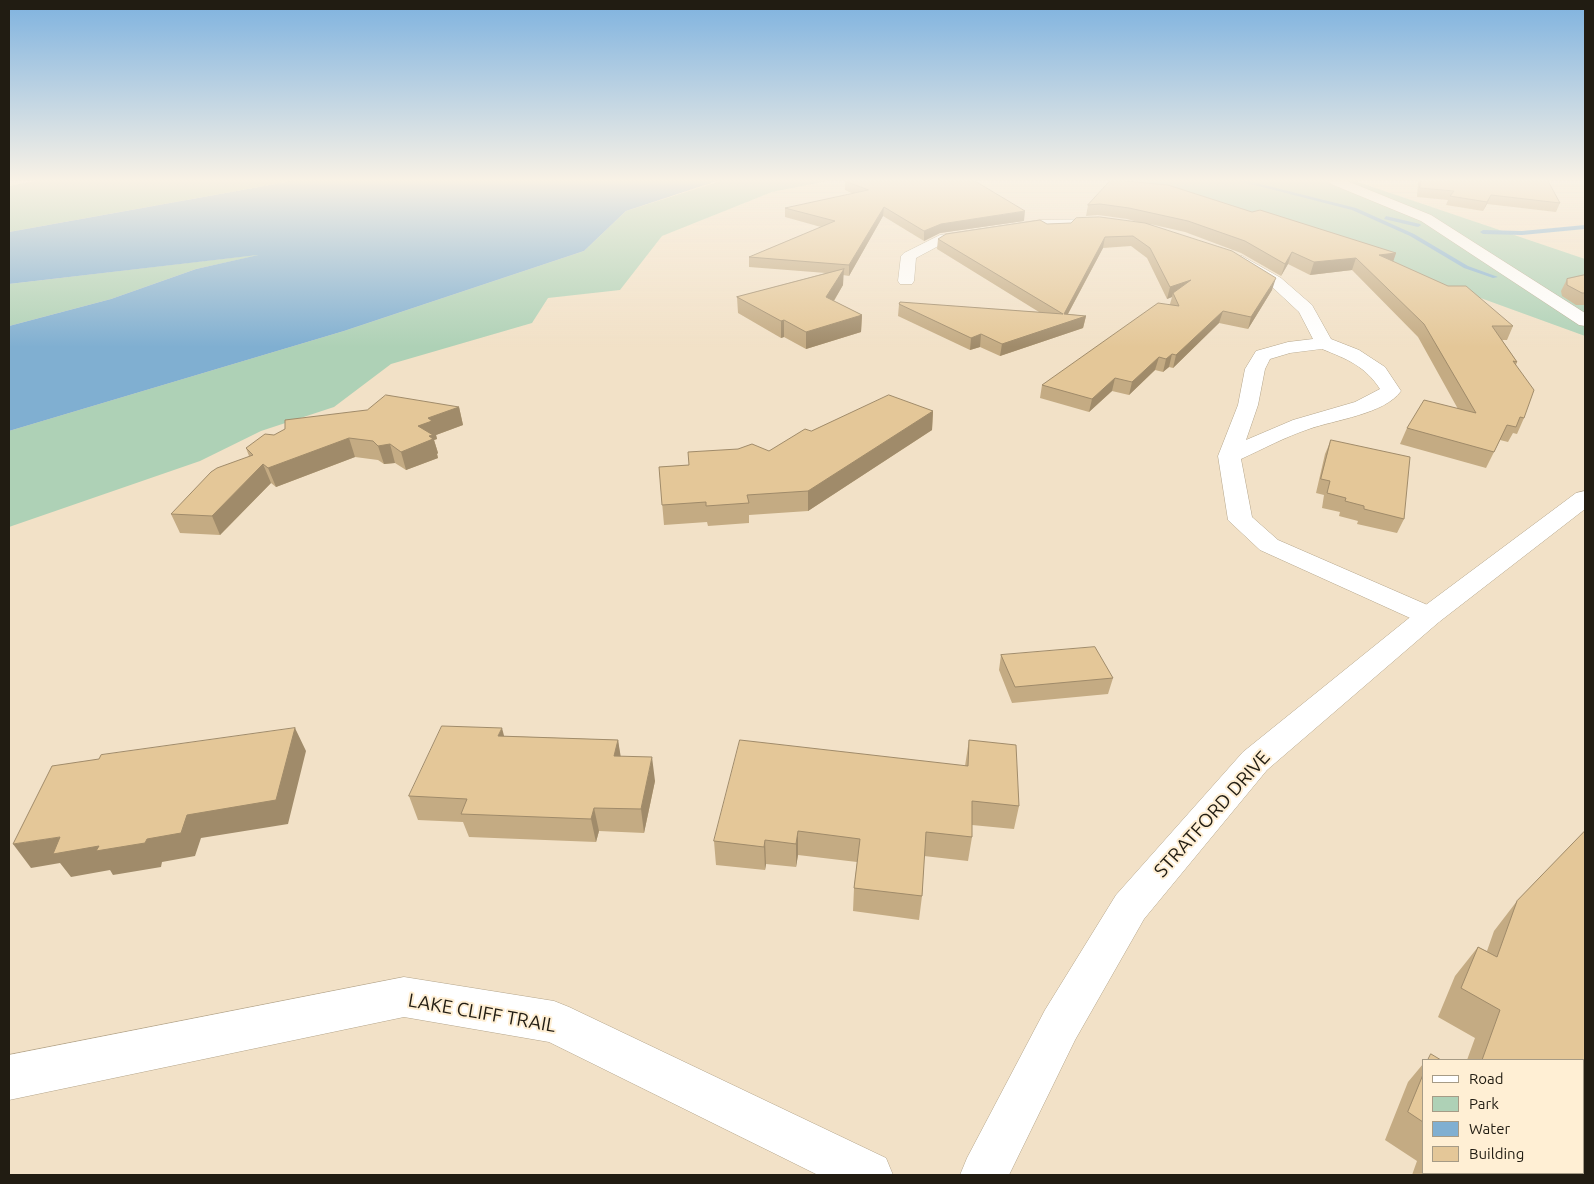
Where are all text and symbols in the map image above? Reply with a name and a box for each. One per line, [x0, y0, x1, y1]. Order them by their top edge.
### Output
street label: STRATFORD DRIVE [1149, 746, 1275, 882]
street label: LAKE CLIFF TRAIL [406, 989, 558, 1037]
legend [1422, 1059, 1584, 1174]
text: Road [1469, 1070, 1504, 1087]
text: Park [1469, 1095, 1499, 1112]
text: Water [1469, 1120, 1510, 1137]
text: Building [1469, 1145, 1524, 1162]

